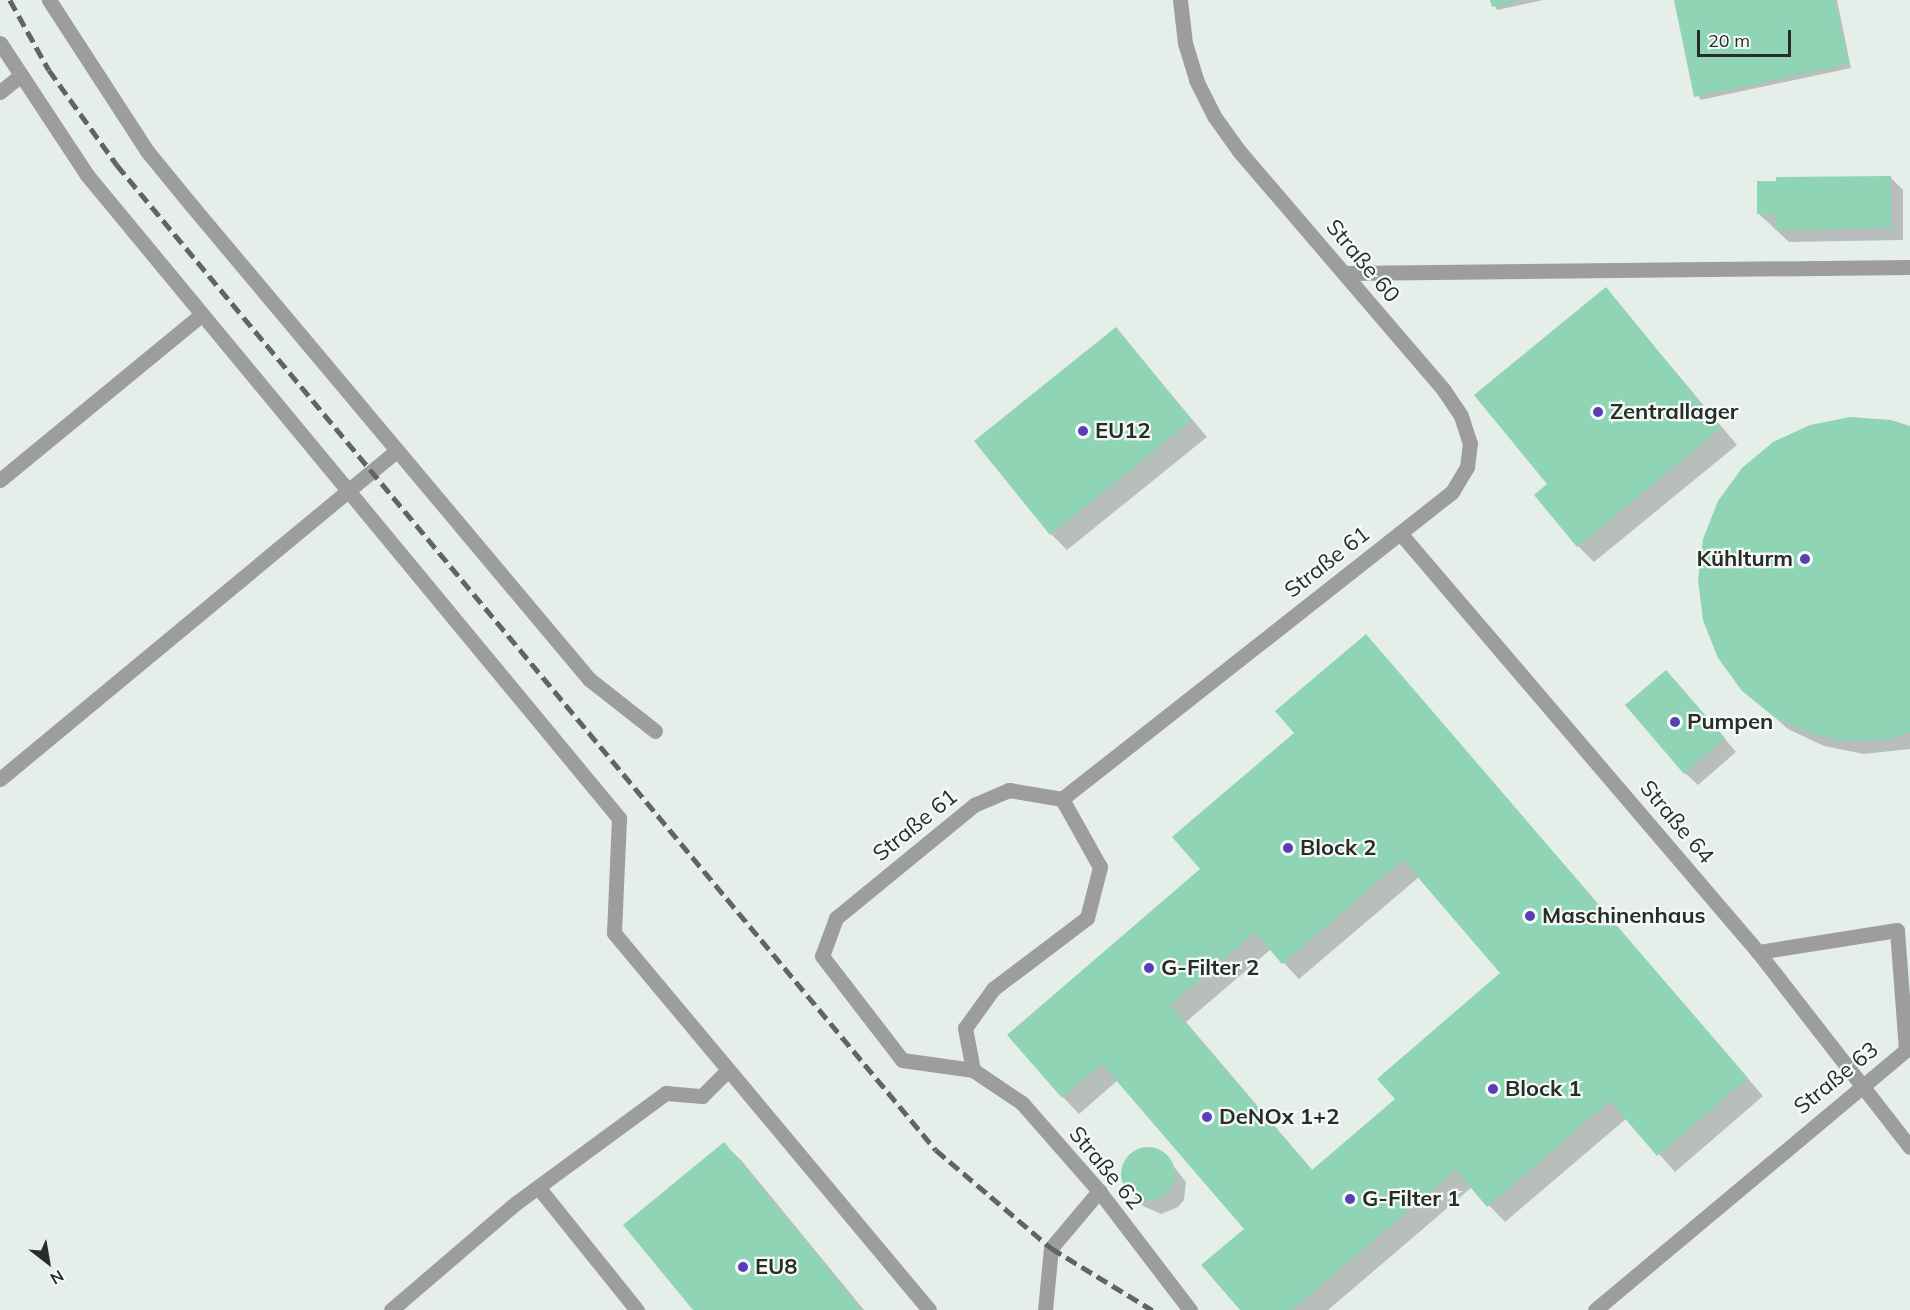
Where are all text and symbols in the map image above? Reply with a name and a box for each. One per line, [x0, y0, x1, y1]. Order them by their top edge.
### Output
scale bar [1700, 18, 1794, 56]
text: 20 m [1708, 29, 1750, 52]
street label: Straße 60 [1321, 214, 1405, 308]
place label: Zentrallager [1610, 399, 1738, 425]
marker: Zentrallager [1591, 405, 1605, 419]
place label: EU12 [1095, 418, 1151, 444]
marker: EU12 [1076, 424, 1090, 438]
street label: Straße 61 [1279, 521, 1375, 603]
place label: Kühlturm [1697, 546, 1793, 572]
marker: Kühlturm [1798, 552, 1812, 566]
place label: Pumpen [1687, 709, 1773, 735]
marker: Pumpen [1668, 715, 1682, 729]
street label: Straße 64 [1635, 775, 1719, 869]
street label: Straße 61 [868, 783, 962, 867]
place label: Block 2 [1300, 835, 1376, 861]
marker: Block 2 [1281, 841, 1295, 855]
place label: Maschinenhaus [1542, 903, 1706, 929]
marker: Maschinenhaus [1523, 909, 1537, 923]
place label: G-Filter 2 [1161, 955, 1259, 981]
marker: G-Filter 2 [1142, 961, 1156, 975]
street label: Straße 63 [1789, 1036, 1883, 1120]
place label: Block 1 [1505, 1076, 1581, 1102]
marker: Block 1 [1486, 1082, 1500, 1096]
place label: DeNOx 1+2 [1219, 1104, 1339, 1130]
marker: DeNOx 1+2 [1200, 1110, 1214, 1124]
street label: Straße 62 [1064, 1121, 1148, 1215]
place label: G-Filter 1 [1362, 1186, 1460, 1212]
marker: G-Filter 1 [1343, 1192, 1357, 1206]
north arrow [18, 1232, 78, 1292]
place label: EU8 [755, 1254, 798, 1280]
marker: EU8 [736, 1260, 750, 1274]
text: N [47, 1266, 68, 1289]

